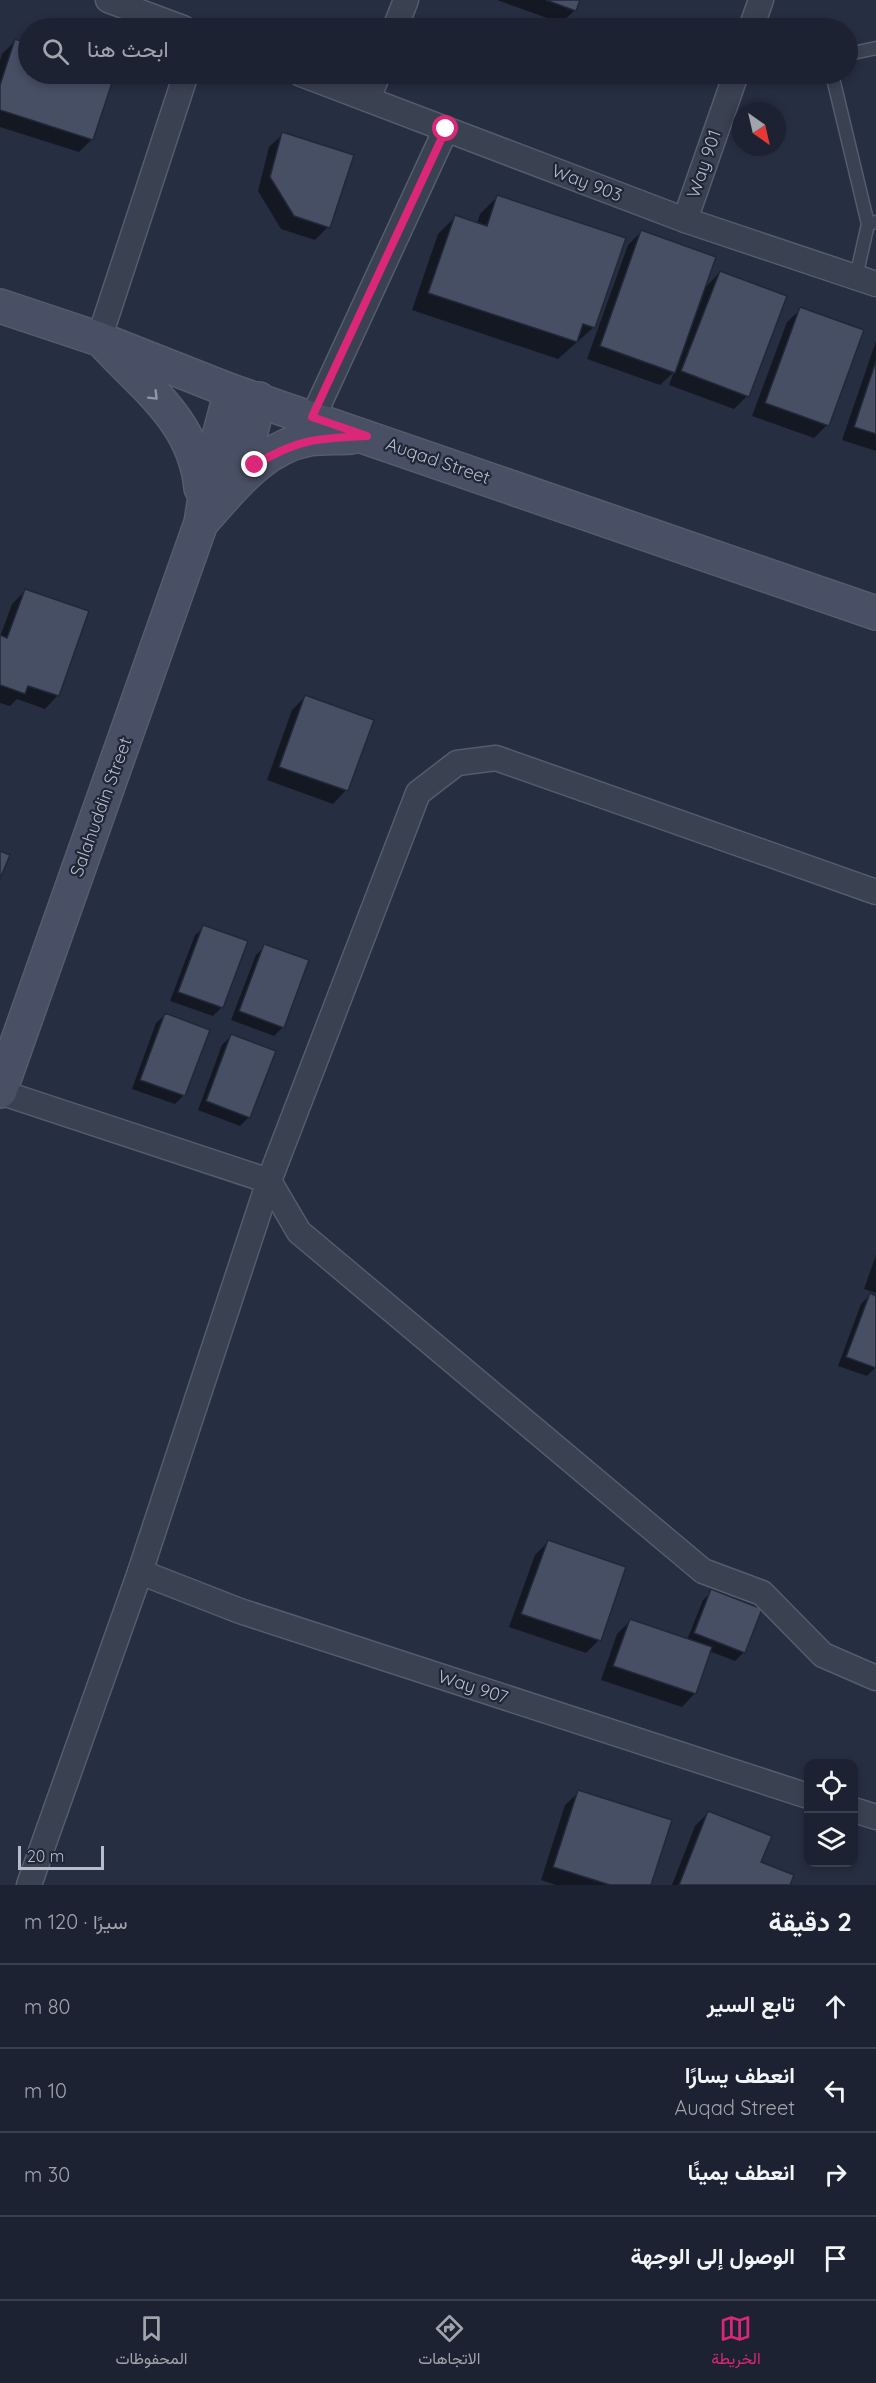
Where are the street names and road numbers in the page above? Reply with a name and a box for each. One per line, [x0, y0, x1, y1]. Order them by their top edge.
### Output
street label: Way 901 [681, 127, 726, 201]
street label: Way 903 [549, 159, 626, 206]
street label: Auqad Street [383, 432, 493, 489]
street label: Salahuddin Street [65, 734, 136, 880]
street label: Way 907 [435, 1664, 511, 1709]

